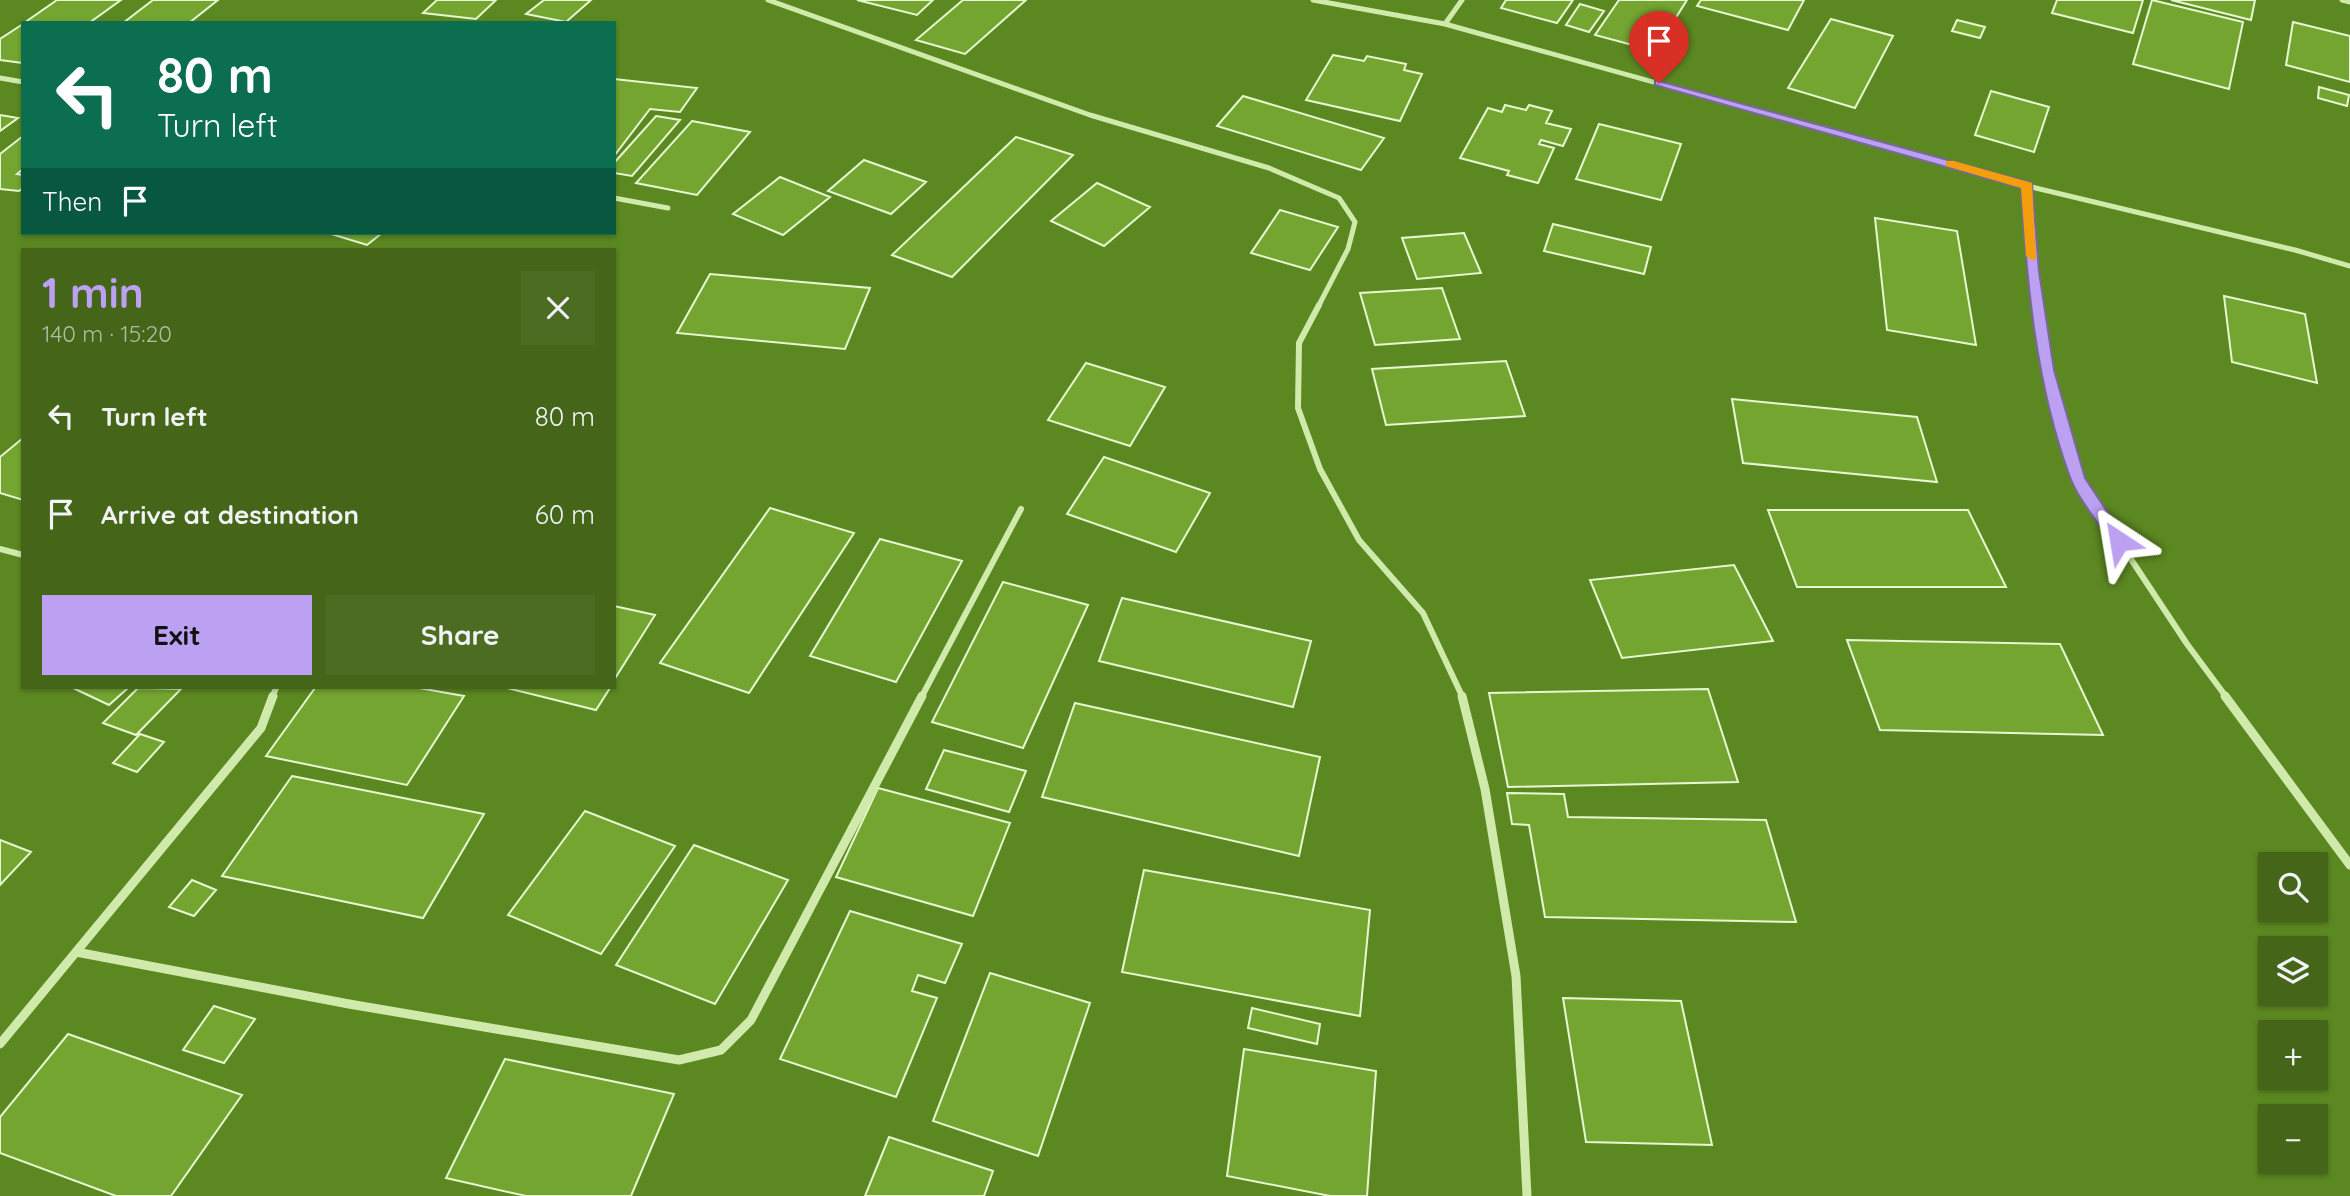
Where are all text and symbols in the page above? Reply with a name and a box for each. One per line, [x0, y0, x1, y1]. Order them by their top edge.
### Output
pin [1629, 11, 1689, 83]
icon: arrive [1640, 22, 1678, 60]
text: 80 m [157, 44, 273, 105]
icon: left [42, 49, 133, 140]
text: Turn left [157, 105, 278, 145]
icon: arrive [116, 182, 154, 220]
text: Then [42, 185, 102, 218]
text: 1 min [42, 266, 144, 319]
button: close [521, 271, 595, 345]
text: 140 m · 15:20 [42, 319, 172, 348]
icon: left [42, 397, 80, 435]
text: Turn left [101, 400, 208, 433]
text: 80 m [535, 400, 595, 433]
icon: arrive [42, 495, 80, 533]
text: Arrive at destination [101, 498, 359, 531]
text: 60 m [535, 498, 595, 531]
position arrow [2082, 504, 2156, 578]
button: Exit [42, 595, 312, 675]
button: Share [326, 595, 595, 675]
map controls [2258, 852, 2328, 1174]
button: search [2258, 852, 2328, 922]
button: layers [2258, 936, 2328, 1006]
button: + [2258, 1020, 2328, 1090]
button: − [2258, 1104, 2328, 1174]

